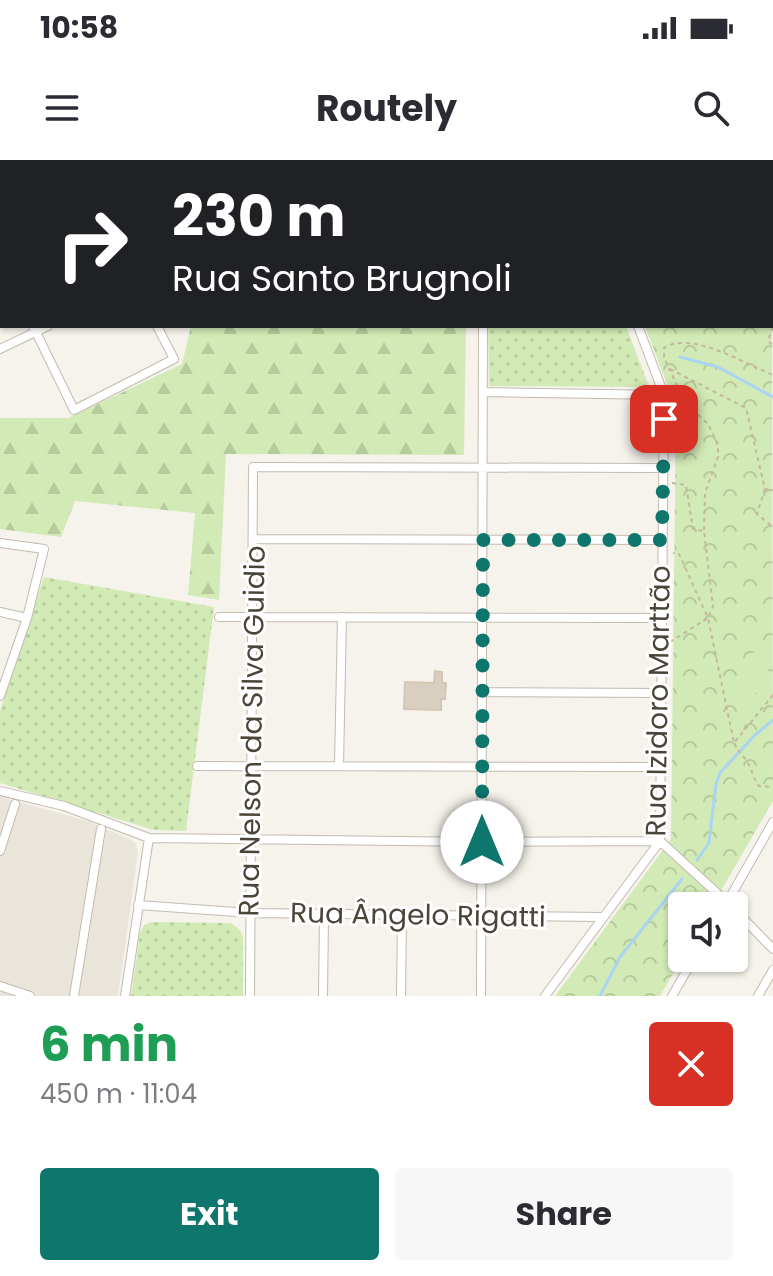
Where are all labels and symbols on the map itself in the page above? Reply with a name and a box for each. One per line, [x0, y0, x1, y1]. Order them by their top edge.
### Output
pin [630, 385, 698, 453]
street label: Rua Nelson da Silva Guidio [229, 545, 275, 917]
street label: Rua Izidoro Marttão [636, 565, 680, 837]
position arrow [440, 800, 524, 884]
street label: Rua Ângelo Rigatti [290, 893, 546, 937]

